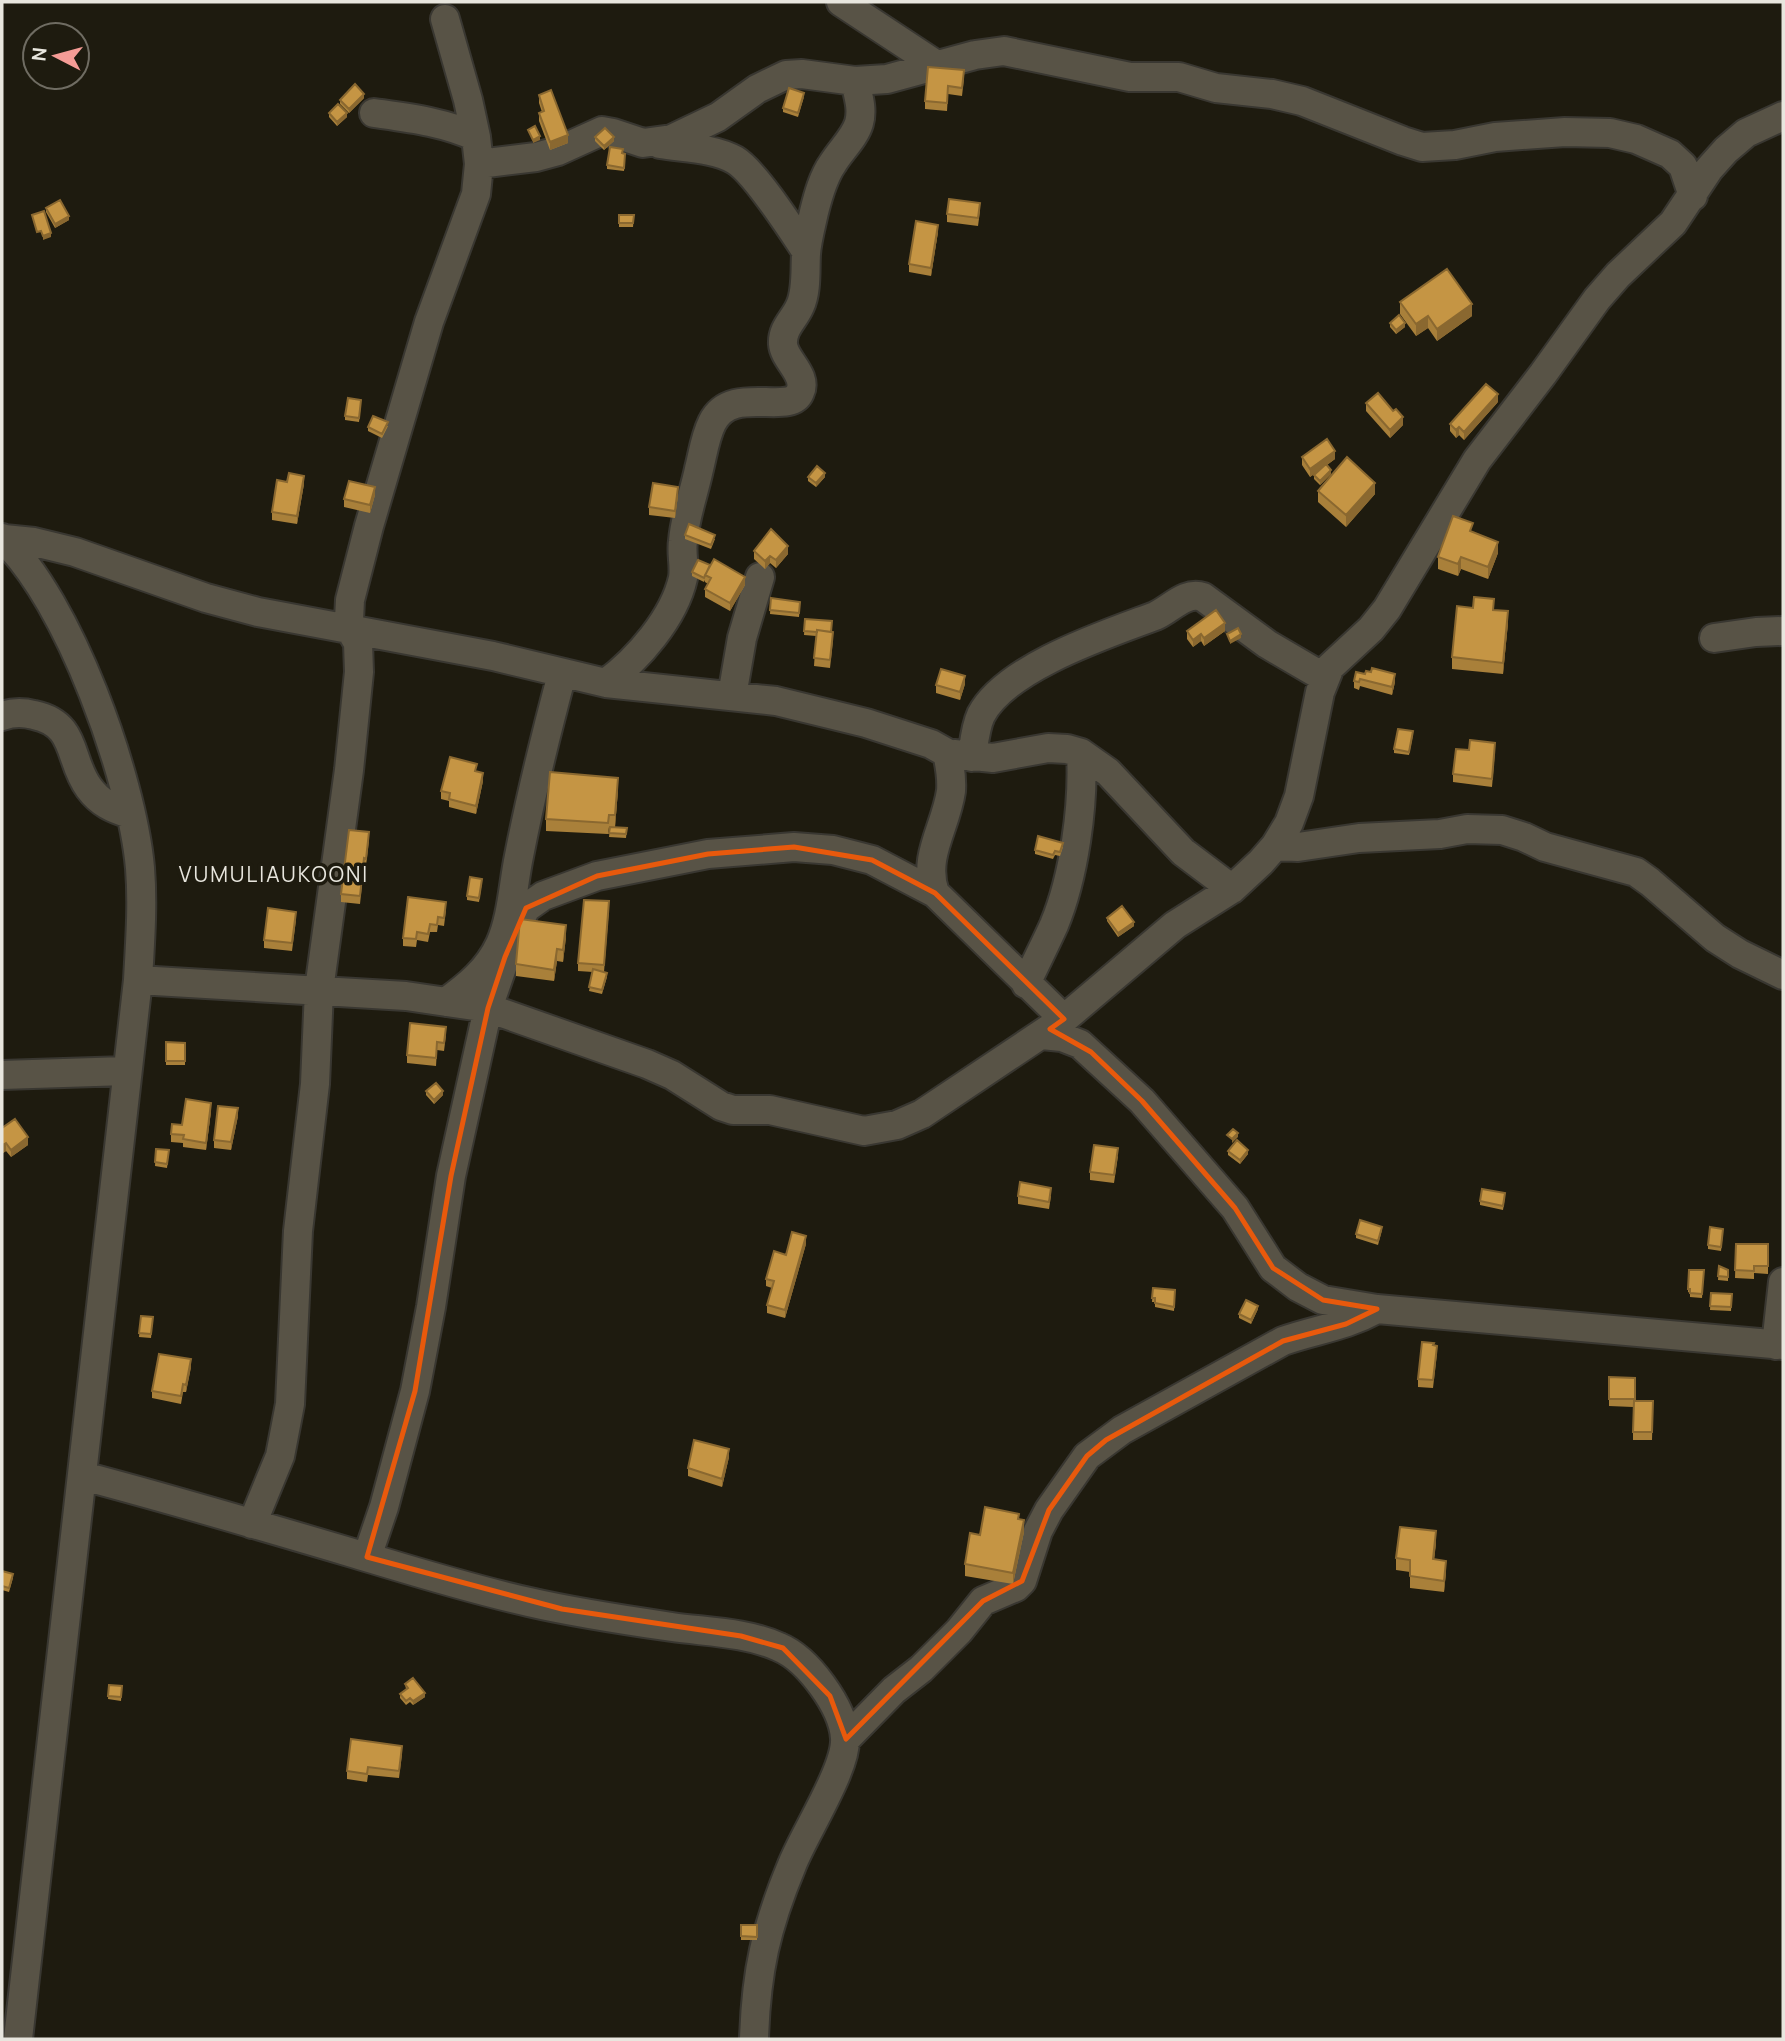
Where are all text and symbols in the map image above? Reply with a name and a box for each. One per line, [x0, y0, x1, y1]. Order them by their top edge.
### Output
north arrow [21, 21, 91, 91]
text: N [25, 46, 53, 62]
district label: VUMULIAUKOONI [179, 860, 369, 888]

